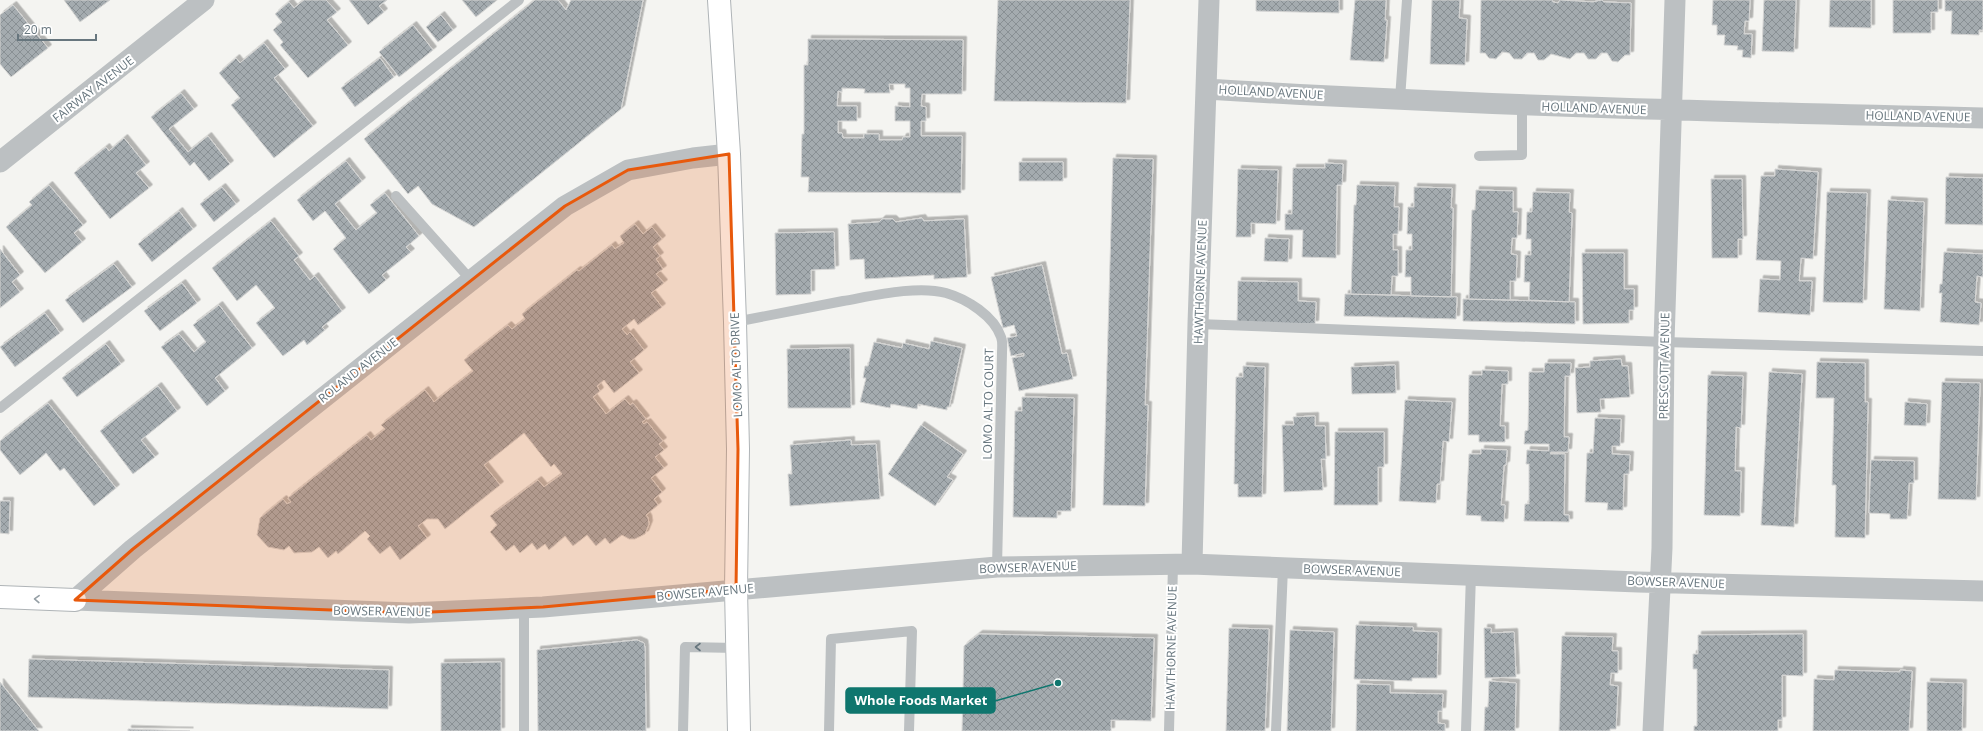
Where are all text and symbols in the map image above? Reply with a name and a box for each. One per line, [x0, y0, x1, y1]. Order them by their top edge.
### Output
scale bar [18, 16, 96, 42]
text: 20 m [24, 21, 52, 38]
street label: FAIRWAY AVENUE [49, 52, 137, 126]
street label: HOLLAND AVENUE [1218, 81, 1324, 103]
street label: HOLLAND AVENUE [1541, 98, 1647, 118]
street label: HOLLAND AVENUE [1865, 107, 1971, 125]
street label: HAWTHORNE AVENUE [1189, 220, 1211, 344]
street label: LOMO ALTO DRIVE [726, 312, 746, 418]
street label: PRESCOTT AVENUE [1655, 312, 1673, 420]
street label: ROLAND AVENUE [314, 333, 402, 407]
street label: LOMO ALTO COURT [979, 348, 997, 460]
street label: BOWSER AVENUE [979, 557, 1077, 577]
street label: BOWSER AVENUE [1303, 560, 1401, 580]
street label: BOWSER AVENUE [1627, 572, 1725, 592]
street label: BOWSER AVENUE [656, 579, 754, 605]
street label: HAWTHORNE AVENUE [1161, 586, 1181, 710]
one-way arrow [34, 594, 40, 603]
street label: BOWSER AVENUE [333, 602, 431, 620]
one-way arrow [695, 643, 701, 652]
callout: Whole Foods Market [846, 688, 995, 713]
text: Whole Foods Market [855, 691, 988, 709]

